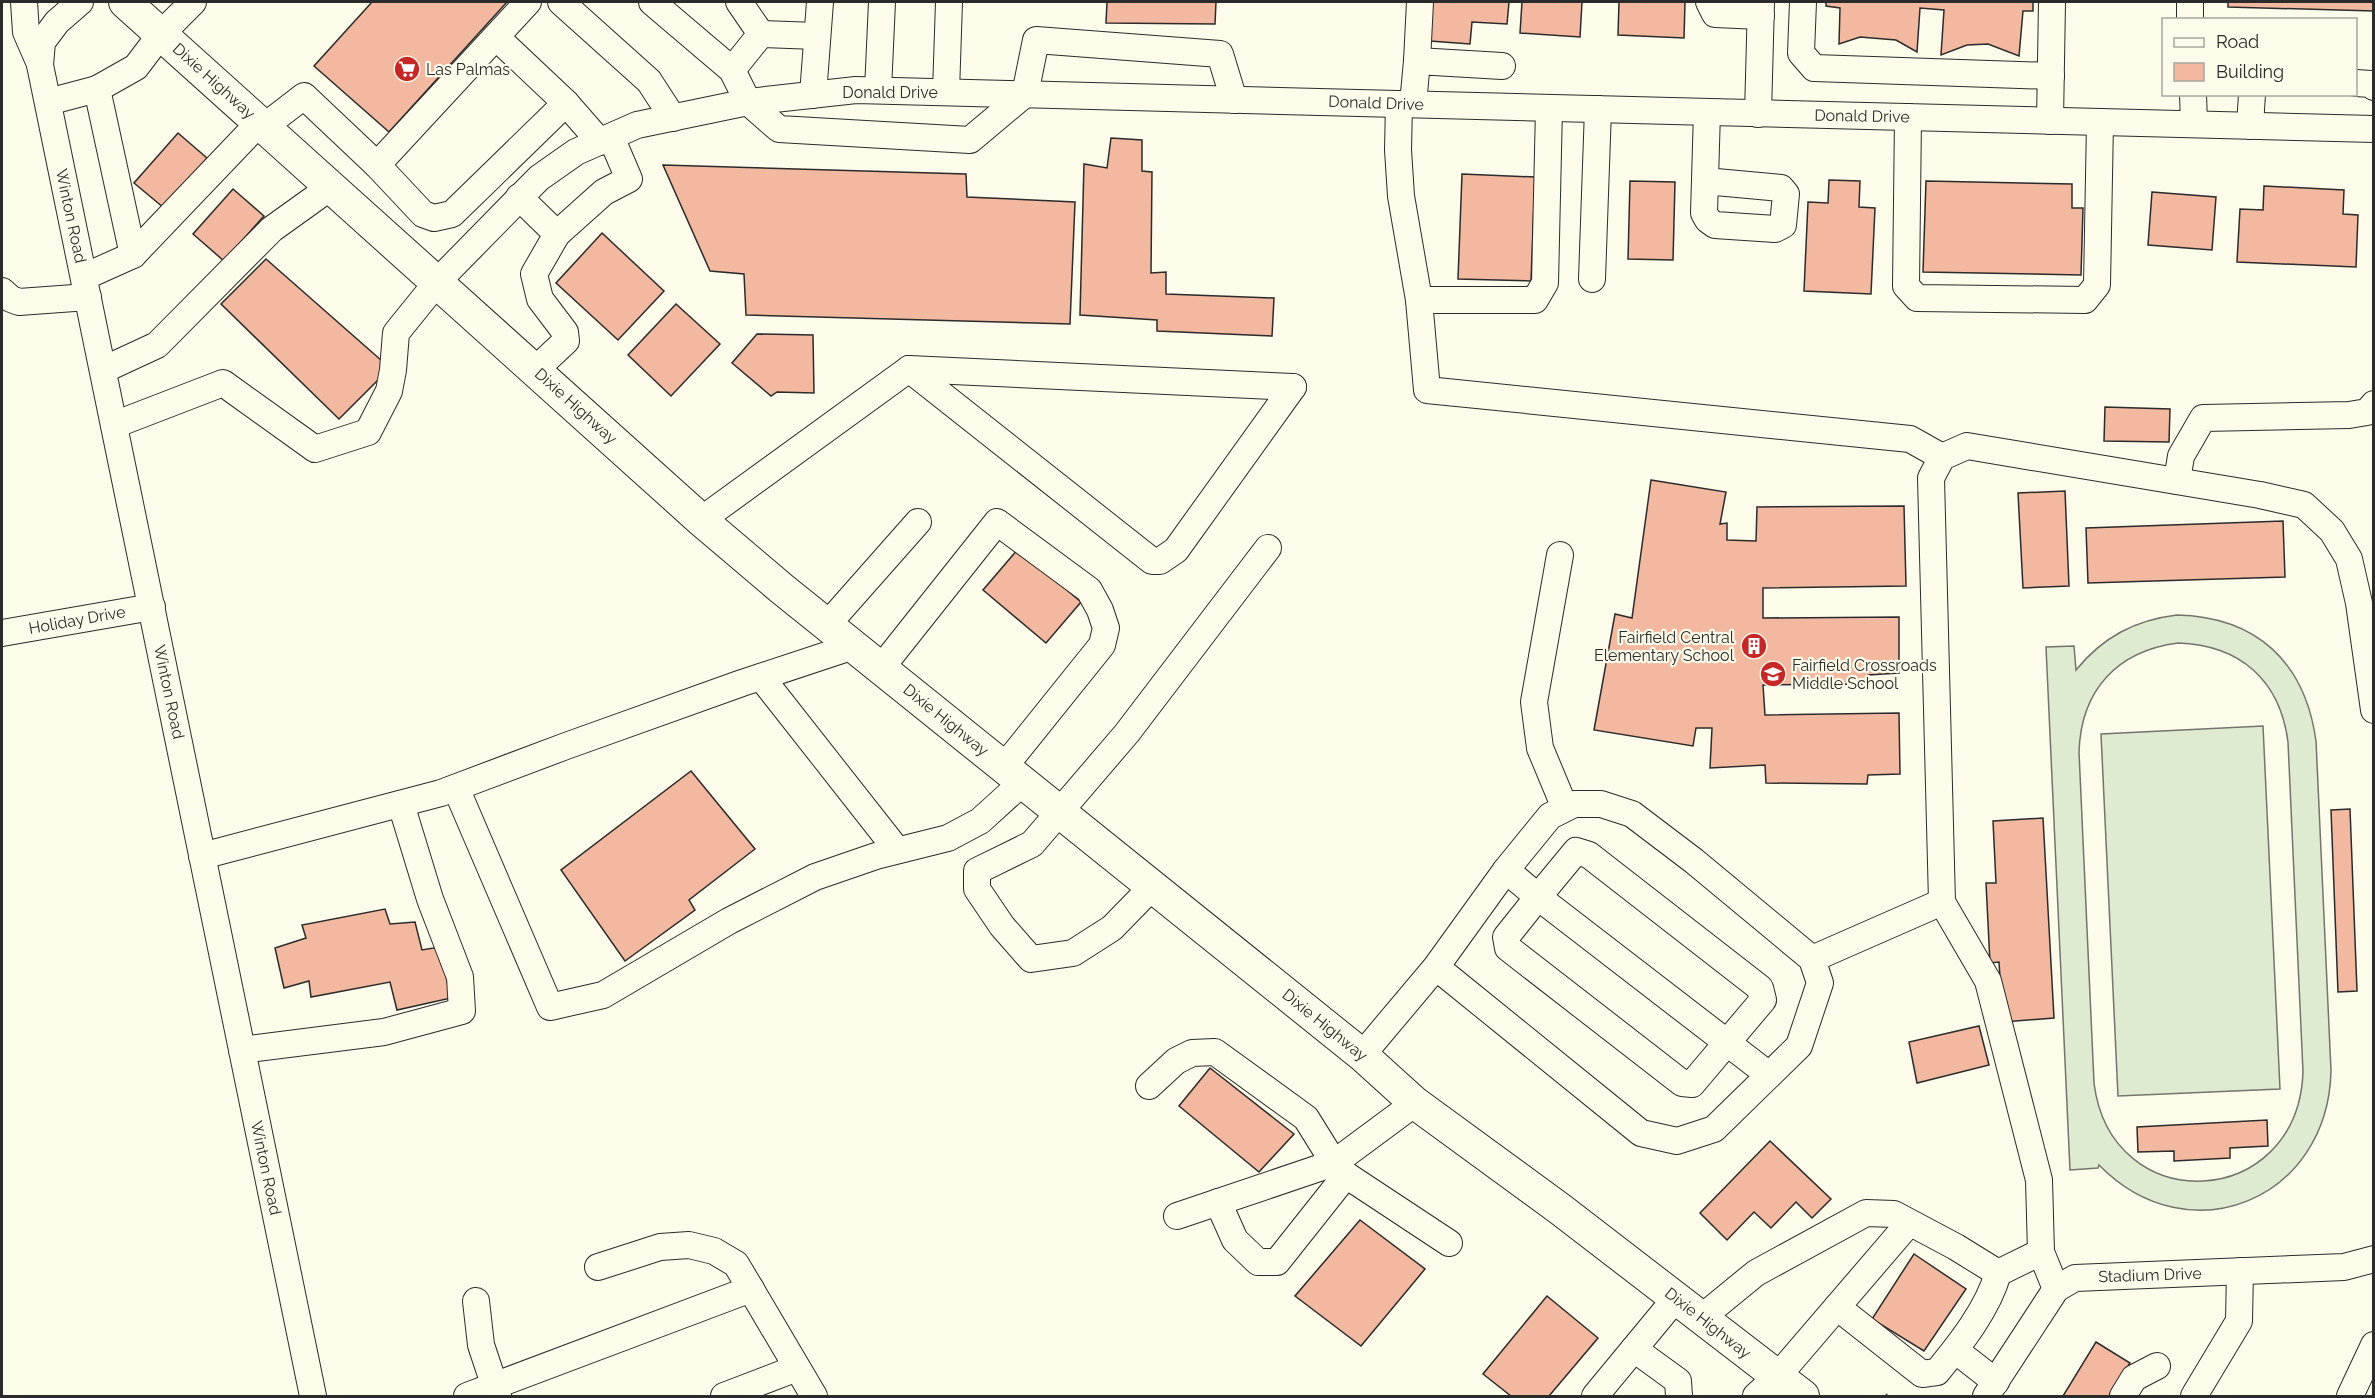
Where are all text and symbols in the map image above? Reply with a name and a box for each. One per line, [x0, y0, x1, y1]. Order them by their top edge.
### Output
legend [2162, 18, 2357, 96]
text: Road [2216, 31, 2259, 52]
street label: Dixie Highway [169, 39, 259, 123]
supermarket icon: Las Palmas [392, 54, 422, 84]
place label: Las Palmas [426, 60, 510, 79]
text: Building [2216, 61, 2284, 82]
street label: Donald Drive [842, 83, 938, 102]
street label: Donald Drive [1328, 92, 1424, 114]
street label: Donald Drive [1814, 106, 1910, 126]
street label: Winton Road [52, 167, 90, 265]
street label: Dixie Highway [531, 364, 621, 448]
street label: Holiday Drive [27, 602, 127, 638]
place label: Fairfield Central Elementary School [1594, 628, 1735, 665]
building icon: Fairfield Central Elementary School [1739, 631, 1769, 661]
street label: Winton Road [150, 643, 188, 741]
place label: Fairfield Crossroads Middle School [1792, 656, 1937, 693]
school or university icon: Fairfield Crossroads Middle School [1758, 659, 1788, 689]
street label: Dixie Highway [900, 680, 993, 760]
street label: Dixie Highway [1279, 985, 1372, 1065]
street label: Winton Road [247, 1119, 285, 1217]
street label: Stadium Drive [2098, 1264, 2202, 1286]
street label: Dixie Highway [1661, 1283, 1755, 1363]

